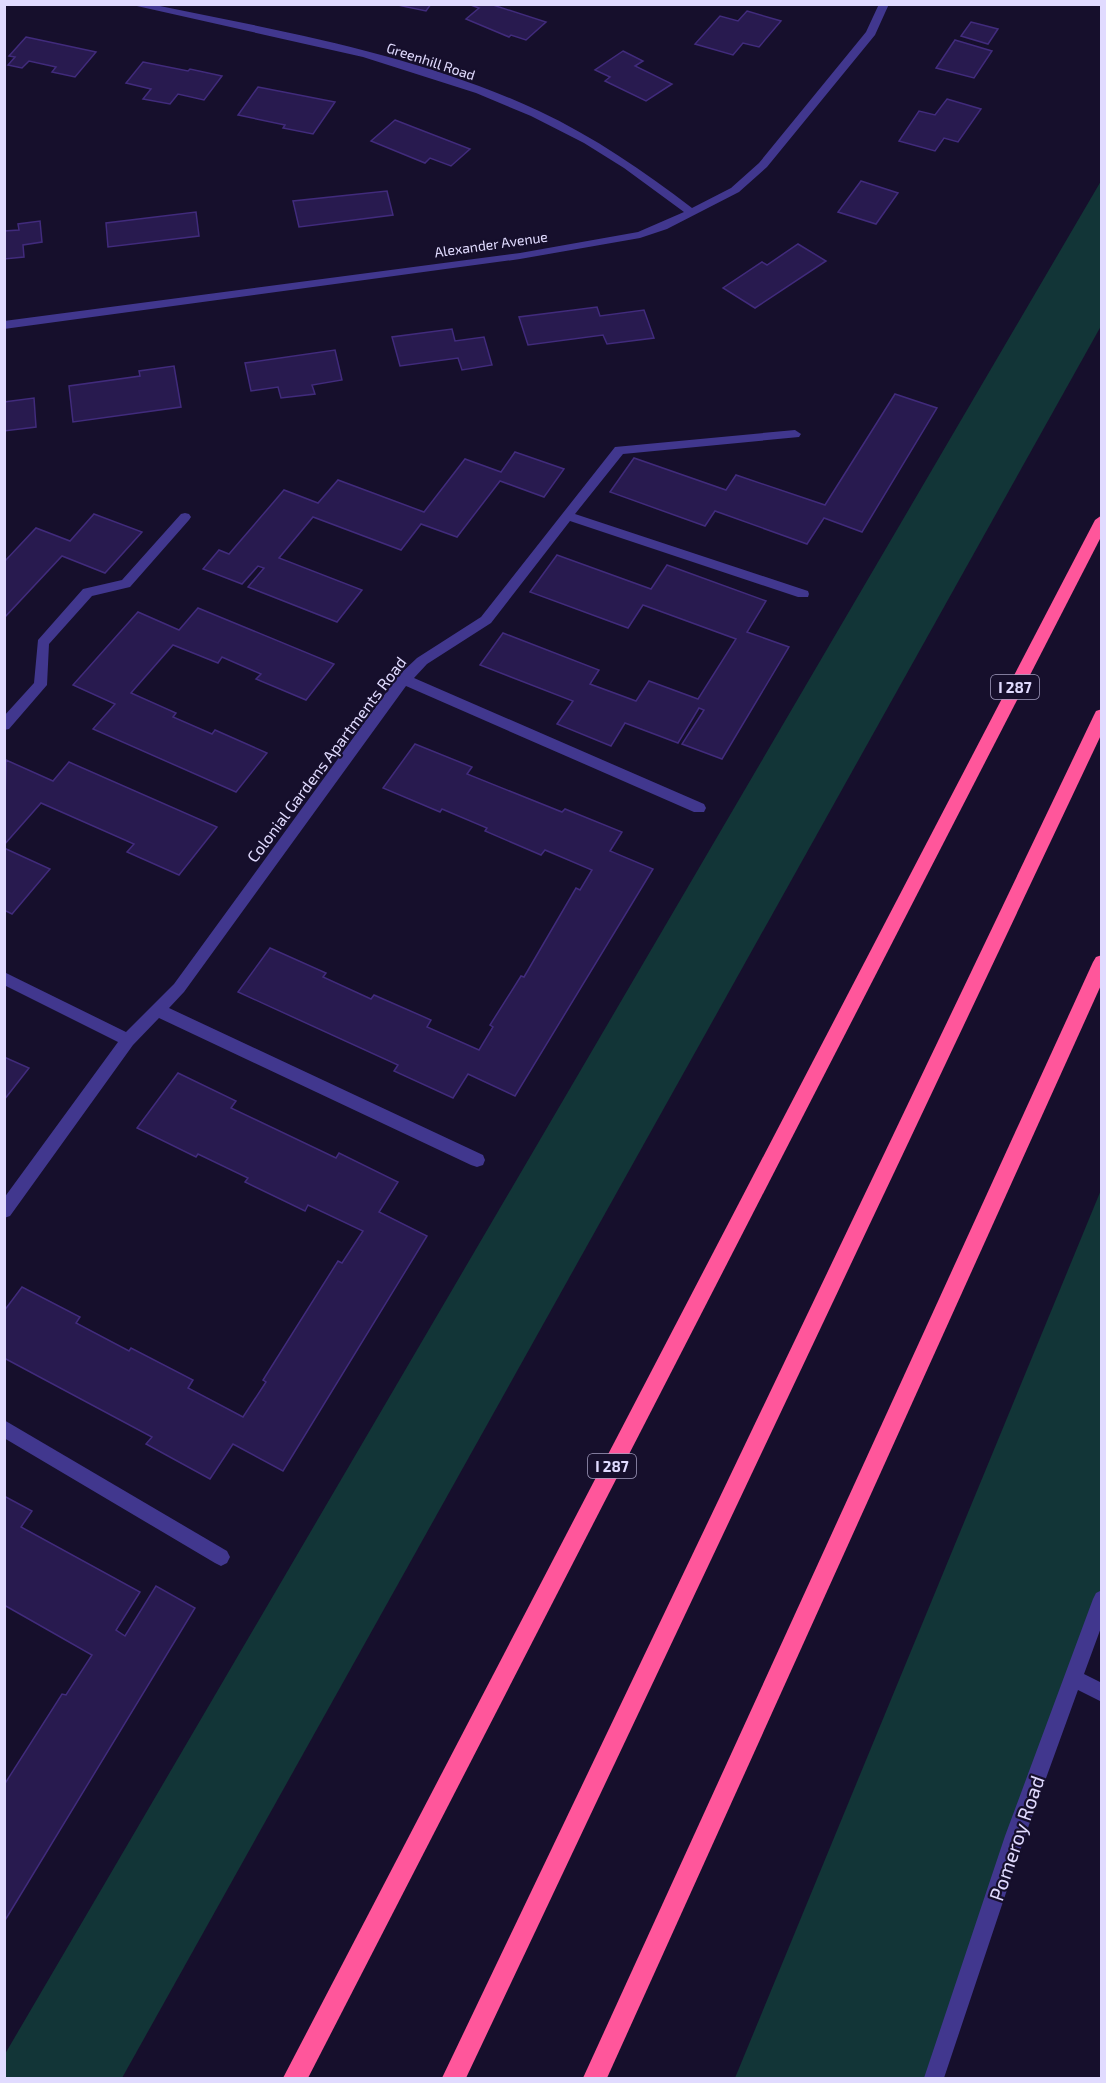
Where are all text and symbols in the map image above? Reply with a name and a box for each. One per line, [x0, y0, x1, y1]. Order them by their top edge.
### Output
street label: Greenhill Road [384, 39, 478, 83]
street label: Alexander Avenue [433, 228, 549, 260]
street label: Colonial Gardens Apartments Road [242, 652, 410, 866]
road number: I 287 [991, 675, 1039, 699]
road number: I 287 [588, 1454, 636, 1478]
street label: Pomeroy Road [983, 1772, 1049, 1904]

